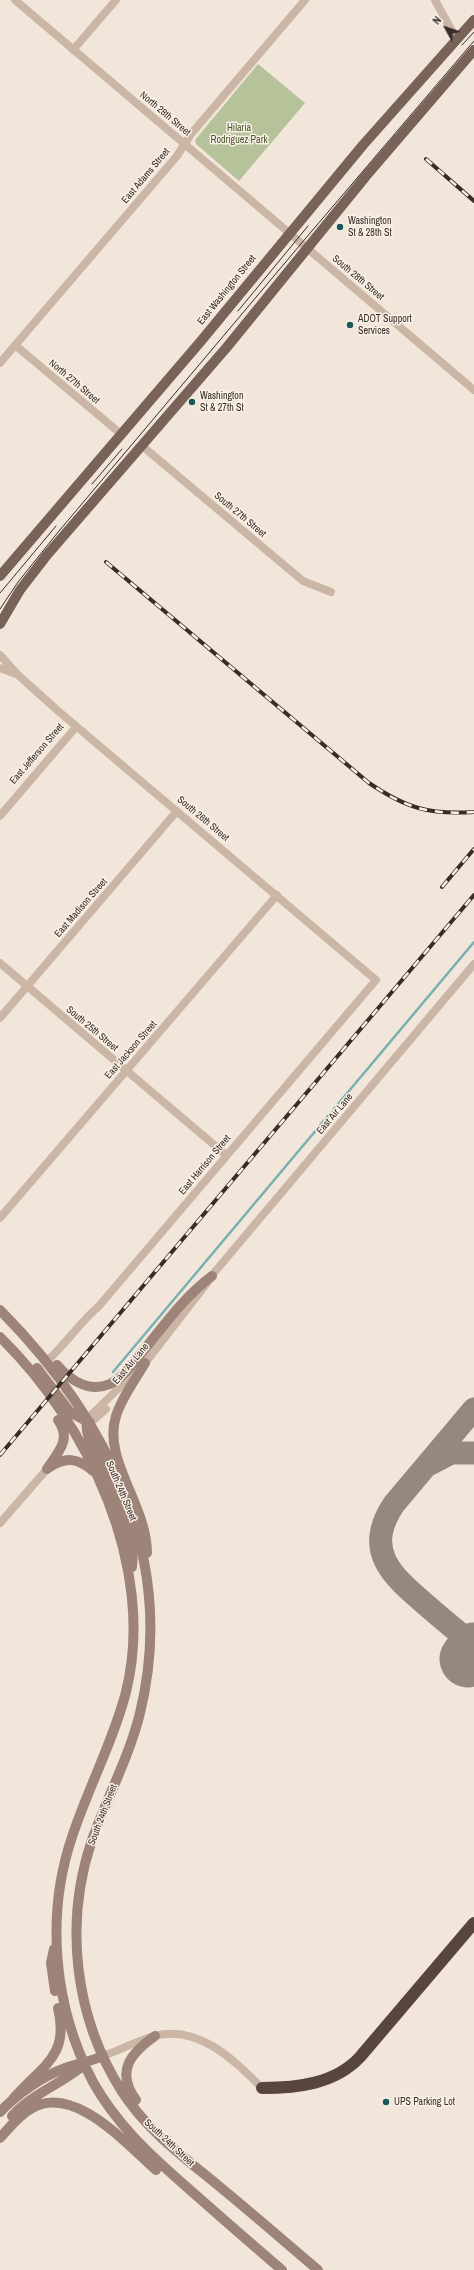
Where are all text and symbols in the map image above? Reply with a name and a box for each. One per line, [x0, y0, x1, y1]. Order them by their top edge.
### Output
north arrow [426, 8, 466, 48]
text: N [429, 13, 444, 27]
street label: North 28th Street [137, 89, 193, 139]
park label: Hilaria Rodriguez Park [211, 122, 267, 146]
street label: East Adams Street [119, 146, 173, 206]
place label: Washington St & 28th St [348, 215, 392, 238]
marker: Washington St & 28th St [335, 222, 345, 232]
street label: East Washington Street [195, 253, 259, 327]
street label: South 28th Street [330, 253, 386, 303]
place label: ADOT Support Services [358, 313, 412, 336]
marker: ADOT Support Services [345, 320, 355, 330]
street label: North 27th Street [46, 357, 102, 407]
place label: Washington St & 27th St [200, 390, 244, 414]
marker: Washington St & 27th St [187, 397, 197, 407]
street label: South 27th Street [212, 490, 268, 540]
street label: East Jefferson Street [7, 721, 67, 787]
street label: South 26th Street [175, 794, 231, 844]
street label: East Madison Street [52, 876, 110, 940]
street label: South 25th Street [64, 1004, 120, 1054]
street label: East Jackson Street [103, 1019, 159, 1081]
street label: East Air Lane [314, 1091, 356, 1137]
street label: East Harrison Street [177, 1133, 233, 1197]
street label: East Air Lane [110, 1341, 152, 1387]
street label: South 24th Street [103, 1459, 139, 1523]
street label: South 24th Street [86, 1783, 120, 1847]
place label: UPS Parking Lot [394, 2096, 455, 2108]
marker: UPS Parking Lot [381, 2097, 391, 2107]
street label: South 24th Street [142, 2117, 196, 2169]

